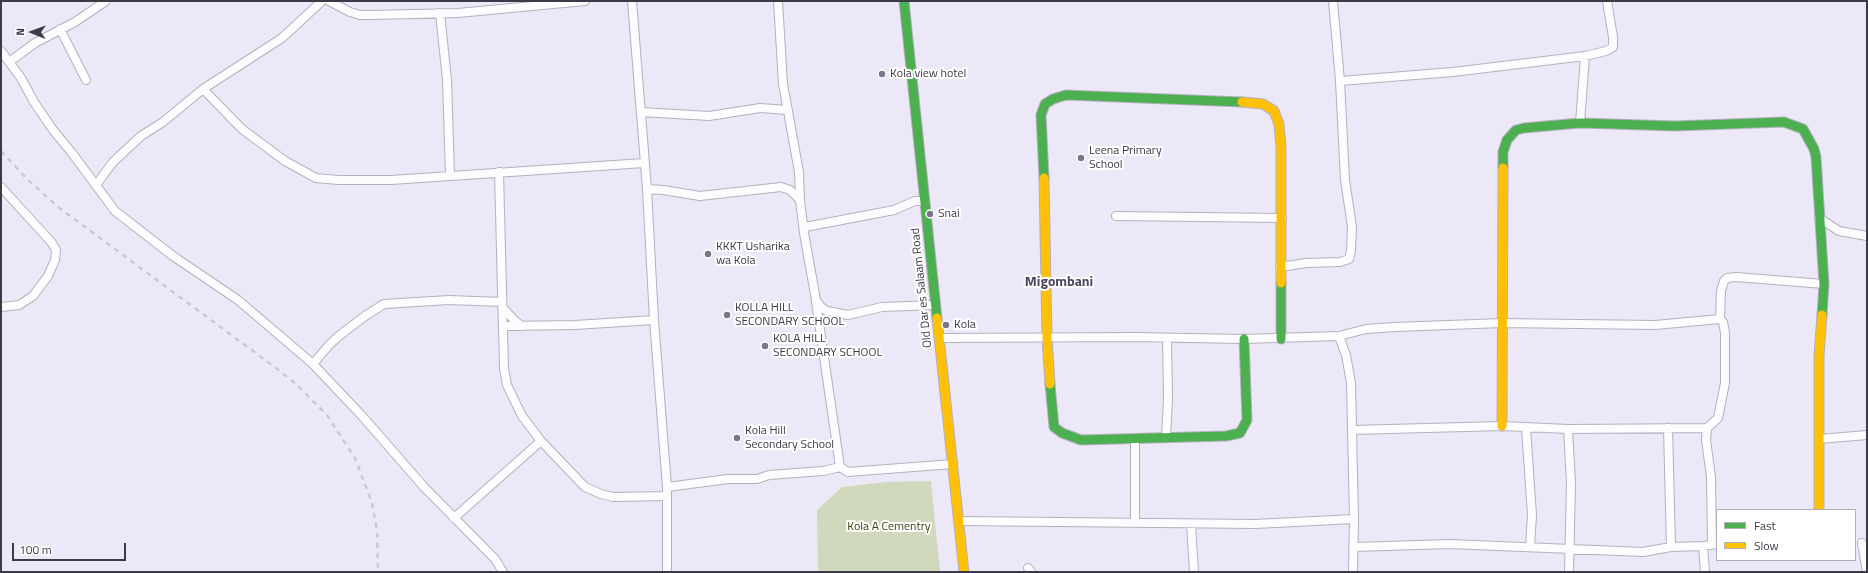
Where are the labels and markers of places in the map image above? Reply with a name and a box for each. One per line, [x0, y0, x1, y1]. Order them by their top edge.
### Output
place label: Kola view hotel [890, 67, 966, 81]
marker: Kola view hotel [877, 69, 887, 79]
place label: Leena Primary School [1089, 144, 1162, 172]
marker: Leena Primary School [1076, 153, 1086, 163]
place label: Snai [938, 207, 960, 221]
marker: Snai [925, 209, 935, 219]
place label: KKKT Usharika wa Kola [716, 240, 790, 268]
marker: KKKT Usharika wa Kola [703, 249, 713, 259]
place label: KOLLA HILL SECONDARY SCHOOL [735, 301, 844, 329]
marker: KOLLA HILL SECONDARY SCHOOL [722, 310, 732, 320]
place label: Kola [954, 318, 976, 332]
marker: Kola [941, 320, 951, 330]
place label: KOLA HILL SECONDARY SCHOOL [773, 332, 882, 360]
marker: KOLA HILL SECONDARY SCHOOL [760, 341, 770, 351]
place label: Kola Hill Secondary School [745, 424, 834, 452]
marker: Kola Hill Secondary School [732, 433, 742, 443]

